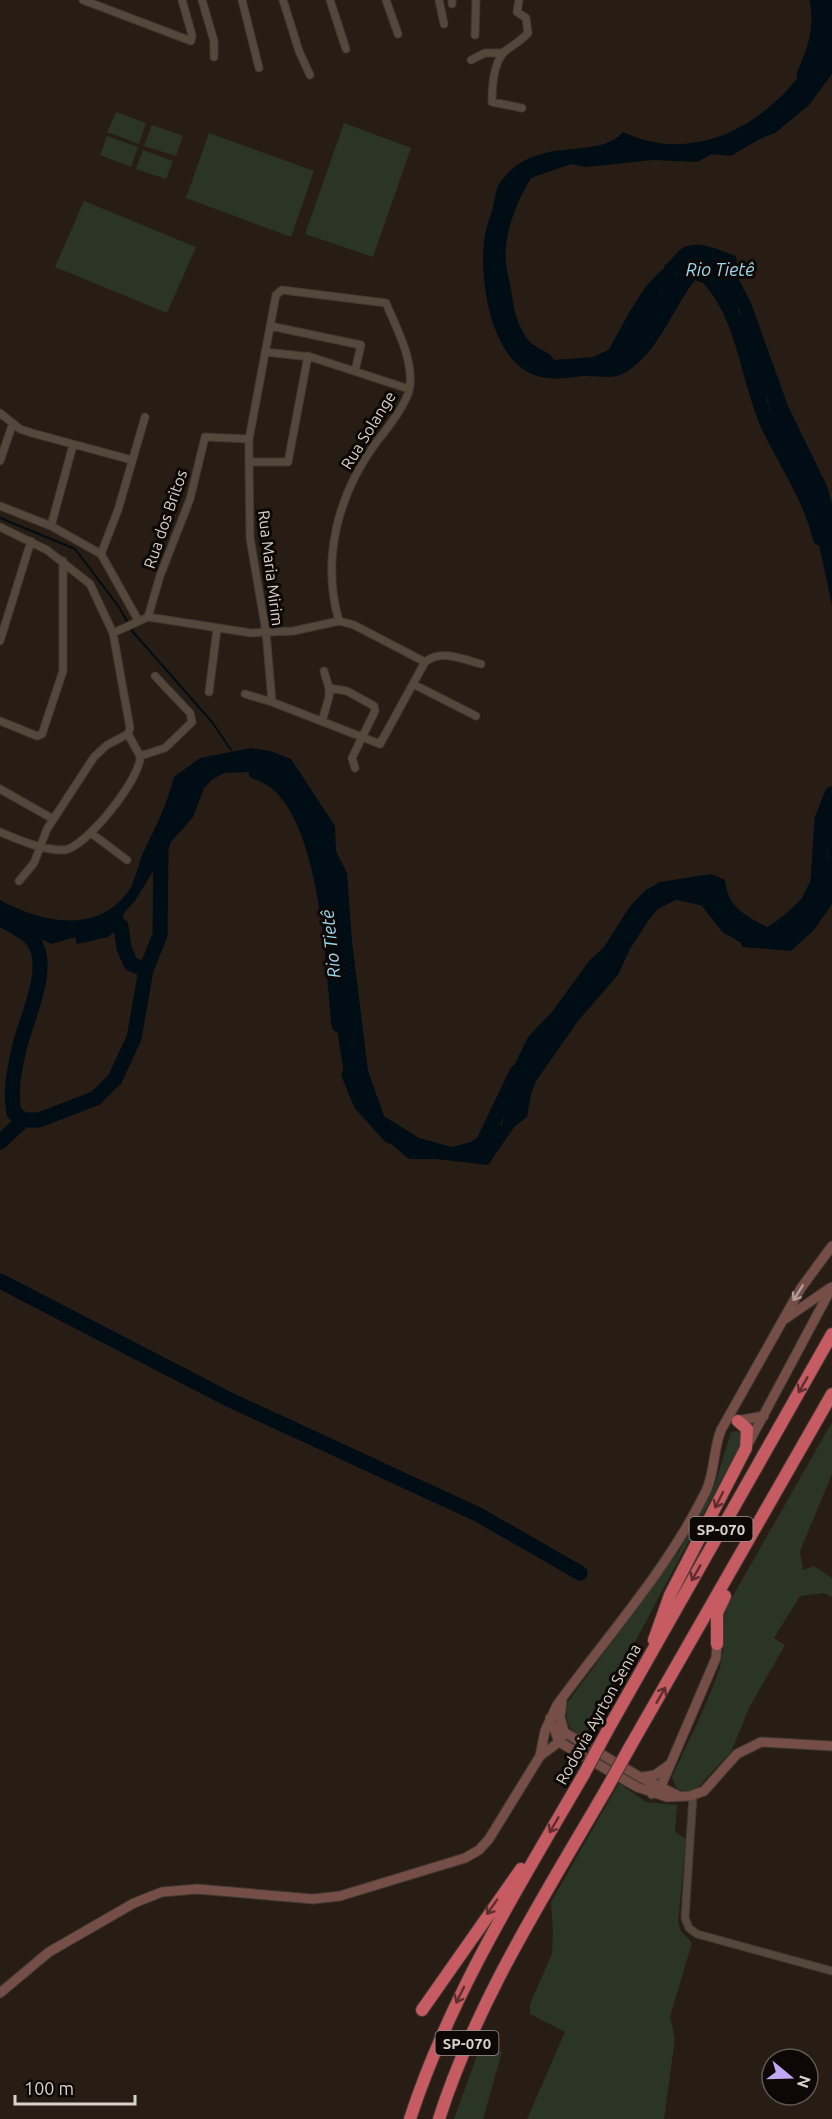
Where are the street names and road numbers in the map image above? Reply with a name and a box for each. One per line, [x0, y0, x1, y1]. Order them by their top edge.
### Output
street label: Rua Solange [337, 388, 399, 472]
street label: Rua dos Britos [140, 467, 190, 571]
street label: Rua Maria Mirim [255, 509, 287, 627]
road number: SP-070 [690, 1517, 752, 1541]
street label: Rodovia Ayrton Senna [552, 1641, 644, 1787]
road number: SP-070 [436, 2031, 498, 2055]

